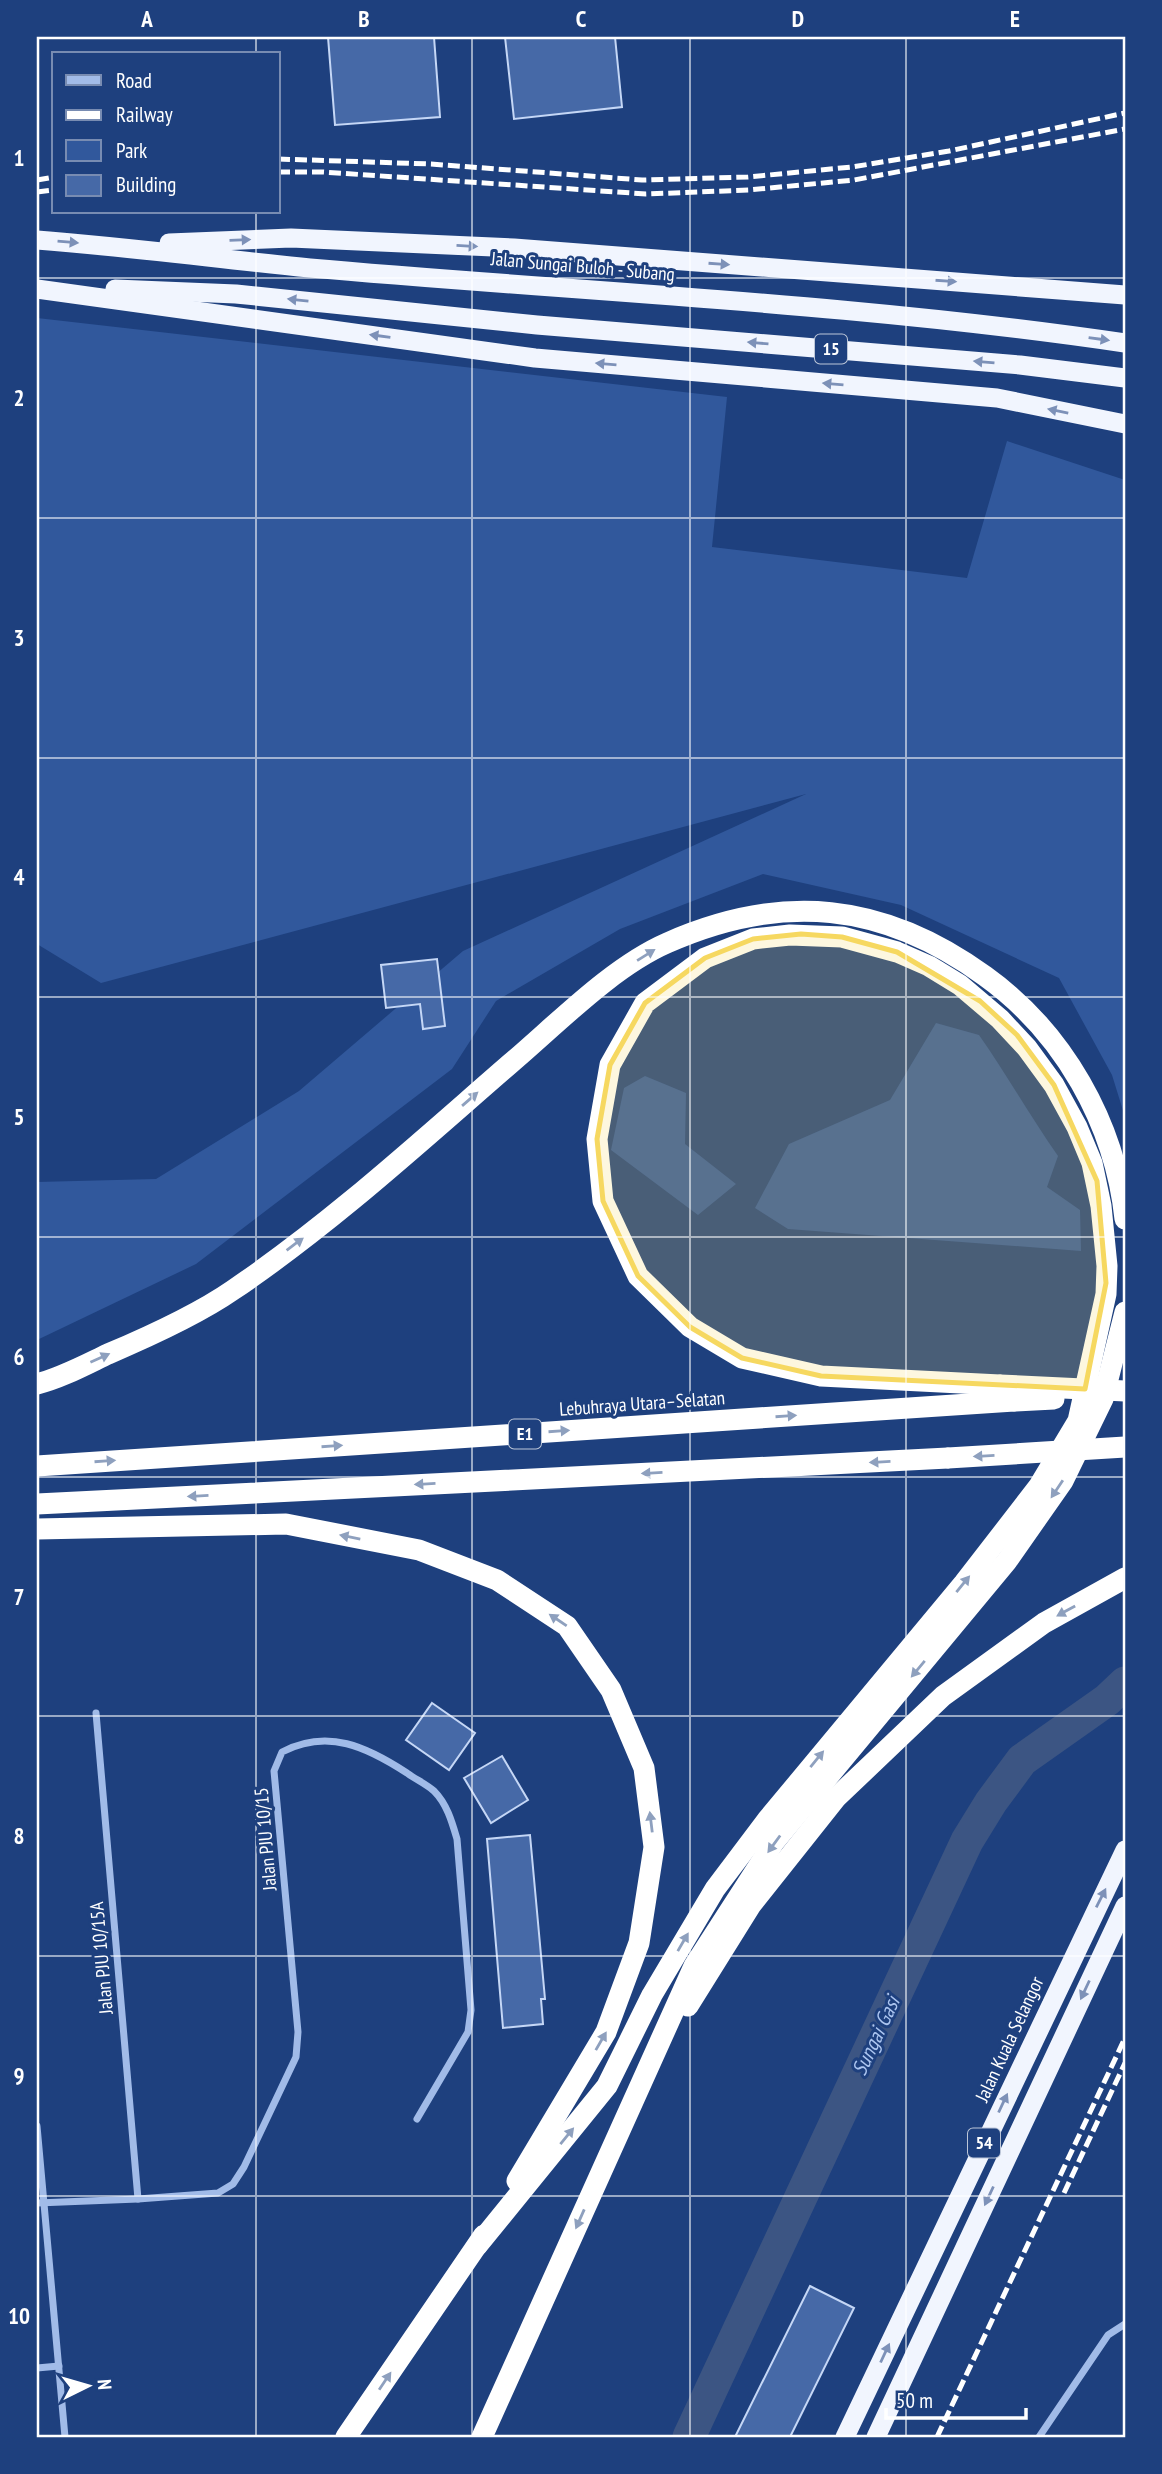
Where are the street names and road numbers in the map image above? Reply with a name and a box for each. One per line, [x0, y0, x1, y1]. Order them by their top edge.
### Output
street label: Jalan Sungai Buloh - Subang [489, 246, 676, 286]
road number: 15 [815, 334, 847, 363]
street label: Lebuhraya Utara–Selatan [558, 1385, 726, 1421]
road number: E1 [509, 1420, 541, 1448]
street label: Jalan PJU 10/15 [249, 1786, 282, 1893]
street label: Jalan PJU 10/15A [84, 1901, 118, 2016]
street label: Jalan Kuala Selangor [969, 1972, 1049, 2106]
road number: 54 [968, 2129, 1000, 2158]

